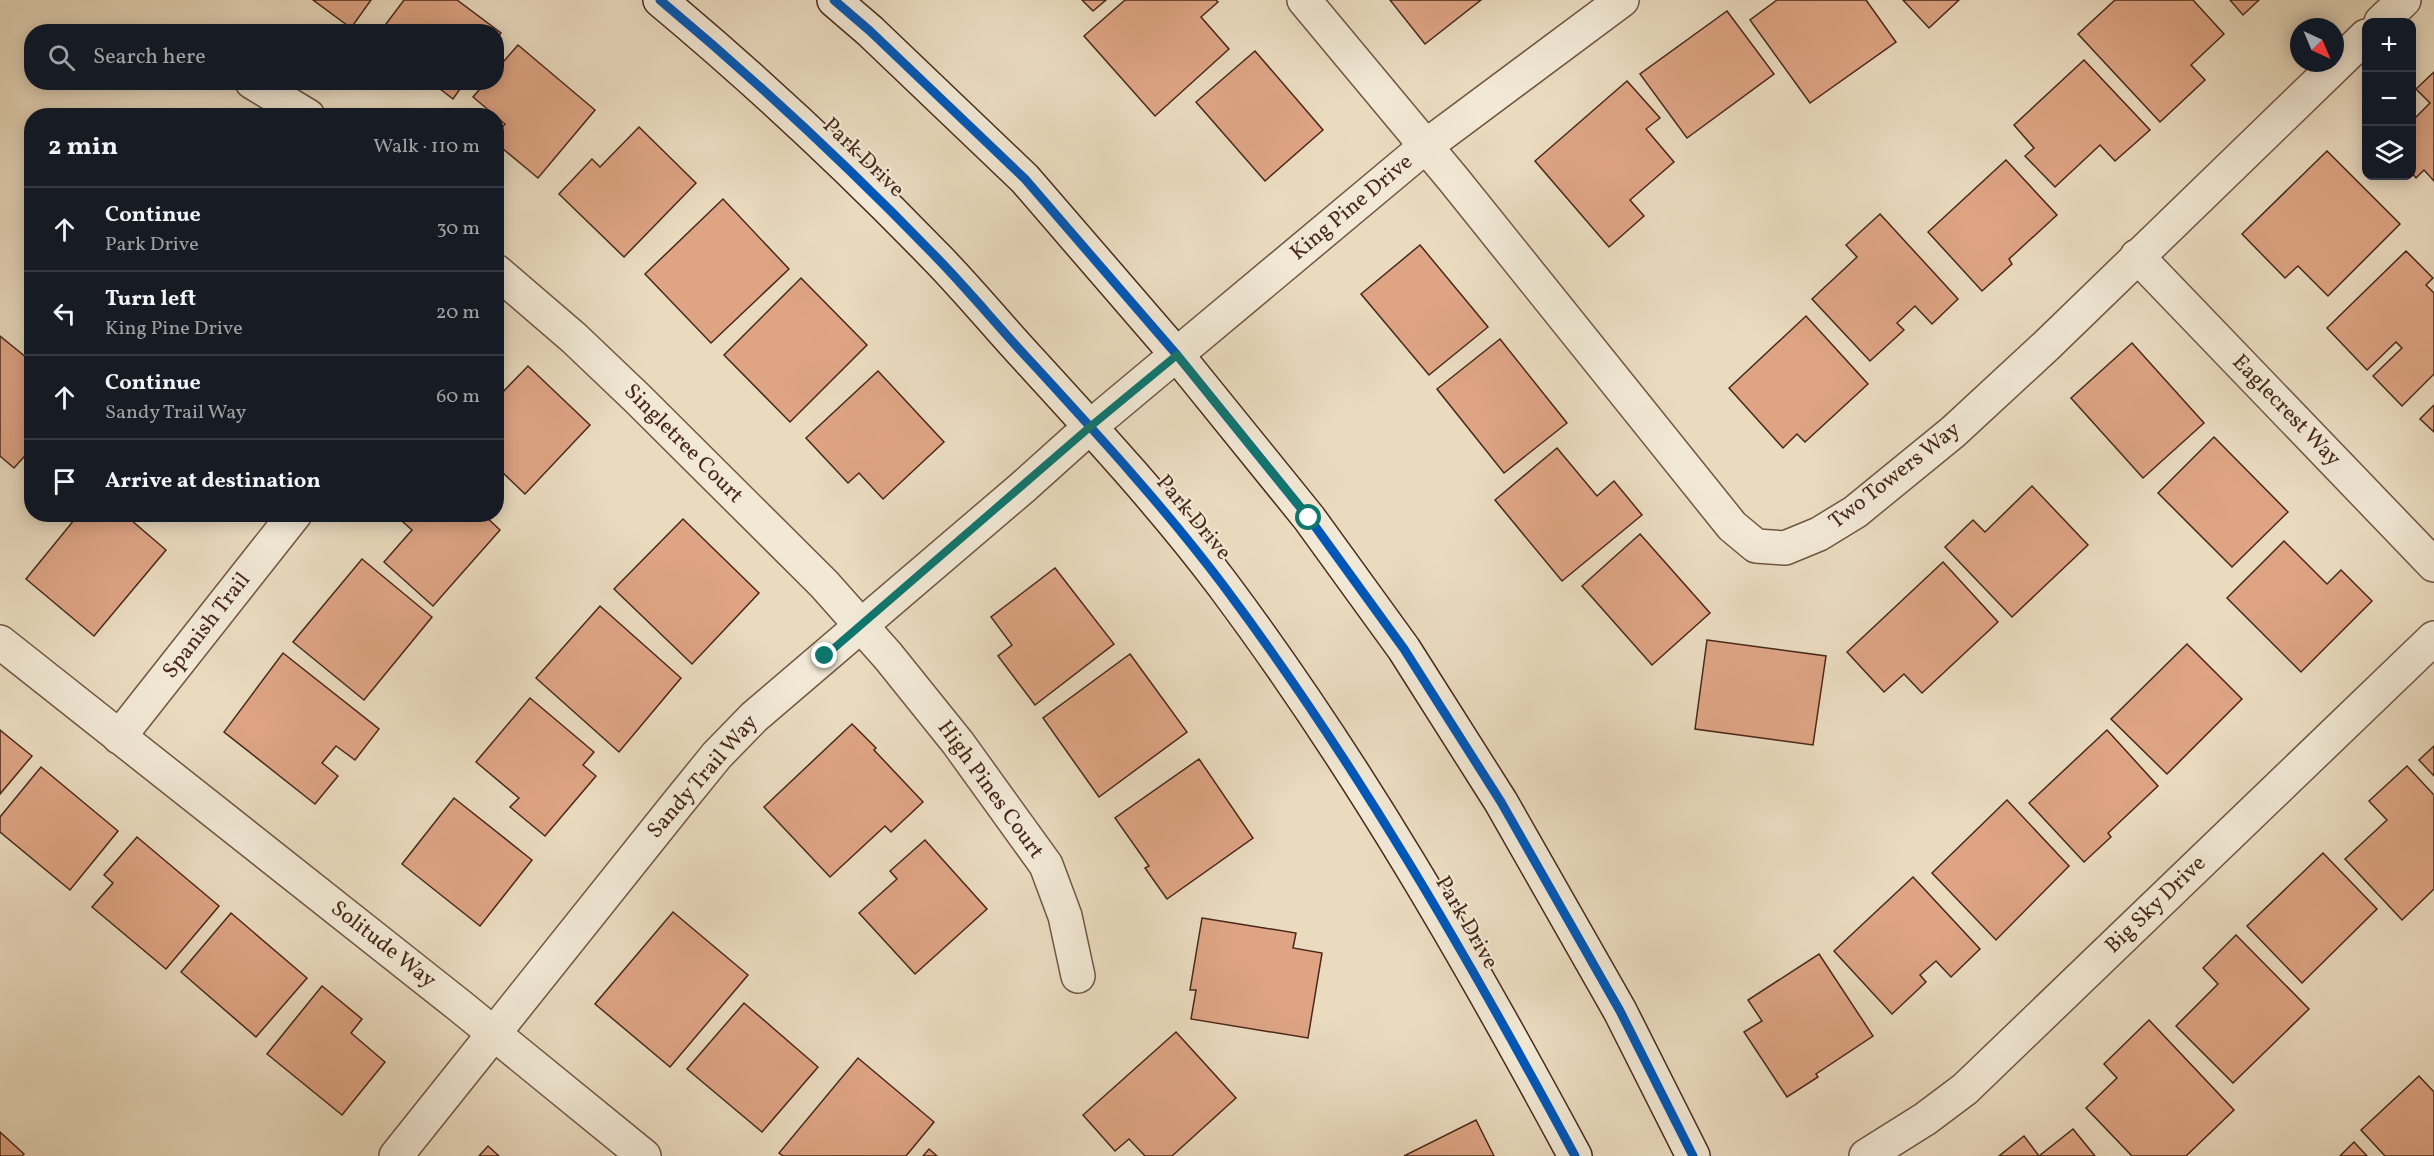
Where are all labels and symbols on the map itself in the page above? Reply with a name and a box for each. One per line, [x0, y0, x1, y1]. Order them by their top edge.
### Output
north arrow [2290, 18, 2344, 72]
street label: Park Drive [815, 111, 911, 205]
street label: King Pine Drive [1284, 147, 1420, 269]
street label: Eaglecrest Way [2224, 348, 2348, 474]
street label: Singletree Court [616, 377, 750, 511]
street label: Two Towers Way [1823, 415, 1967, 537]
street label: Park Drive [1148, 469, 1238, 567]
route start [1295, 504, 1321, 530]
street label: Spanish Trail [156, 566, 258, 686]
route end [811, 642, 837, 668]
street label: Sandy Trail Way [640, 708, 766, 846]
street label: High Pines Court [929, 714, 1051, 866]
street label: Big Sky Drive [2099, 849, 2213, 961]
street label: Park Drive [1427, 871, 1505, 975]
street label: Solitude Way [324, 894, 442, 996]

